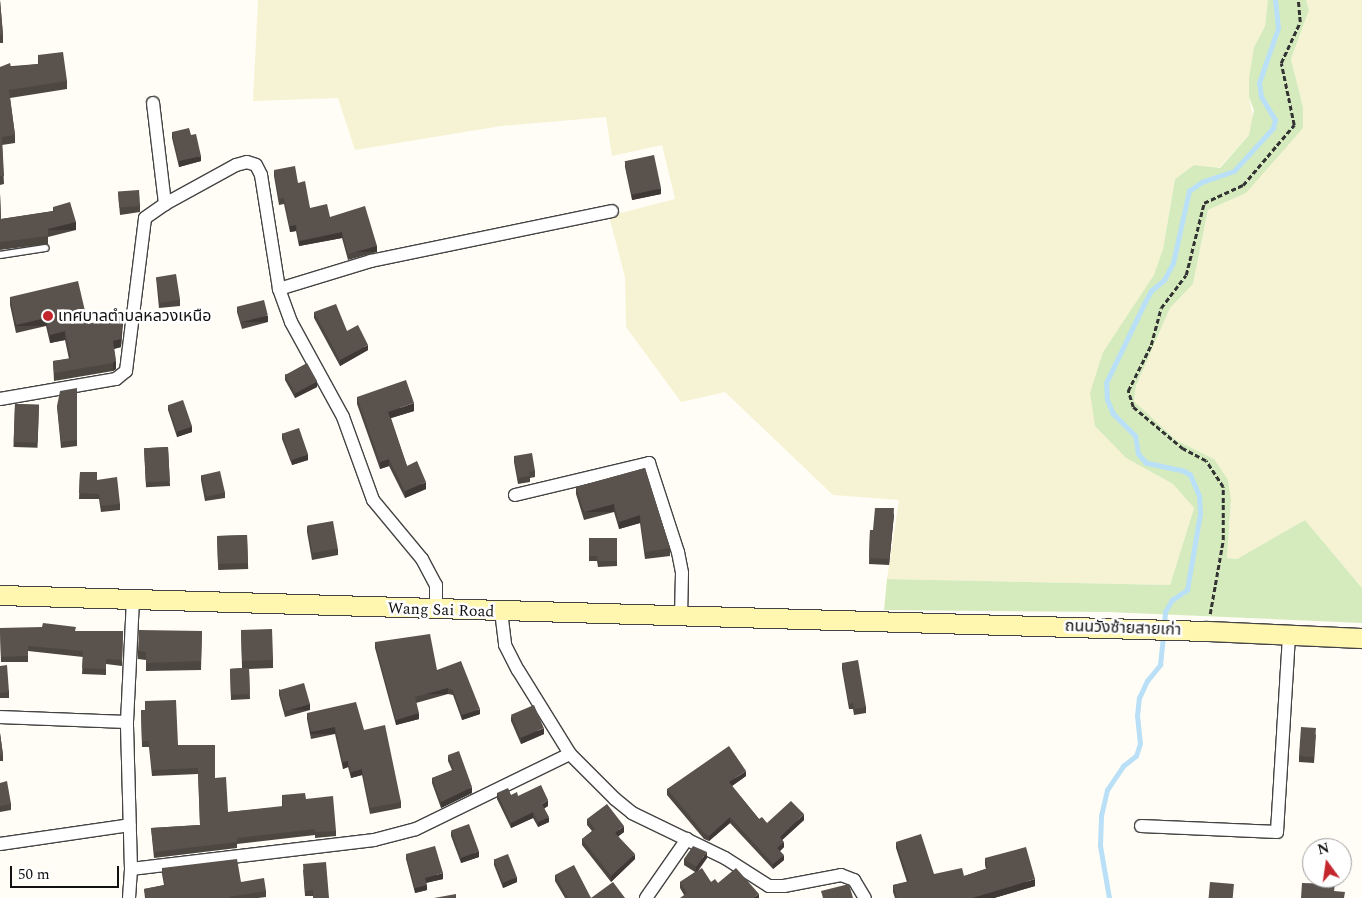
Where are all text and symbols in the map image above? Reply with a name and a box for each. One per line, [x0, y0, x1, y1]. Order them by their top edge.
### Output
place label: เทศบาลตำบลหลวงเหนือ [58, 306, 211, 326]
marker: เทศบาลตำบลหลวงเหนือ [42, 310, 54, 322]
street label: Wang Sai Road [387, 599, 495, 621]
street label: ถนนวังซ้ายสายเก่า [1064, 616, 1182, 640]
text: N [1315, 837, 1332, 861]
north arrow [1302, 838, 1352, 888]
scale bar [12, 856, 121, 888]
text: 50 m [18, 863, 50, 886]

